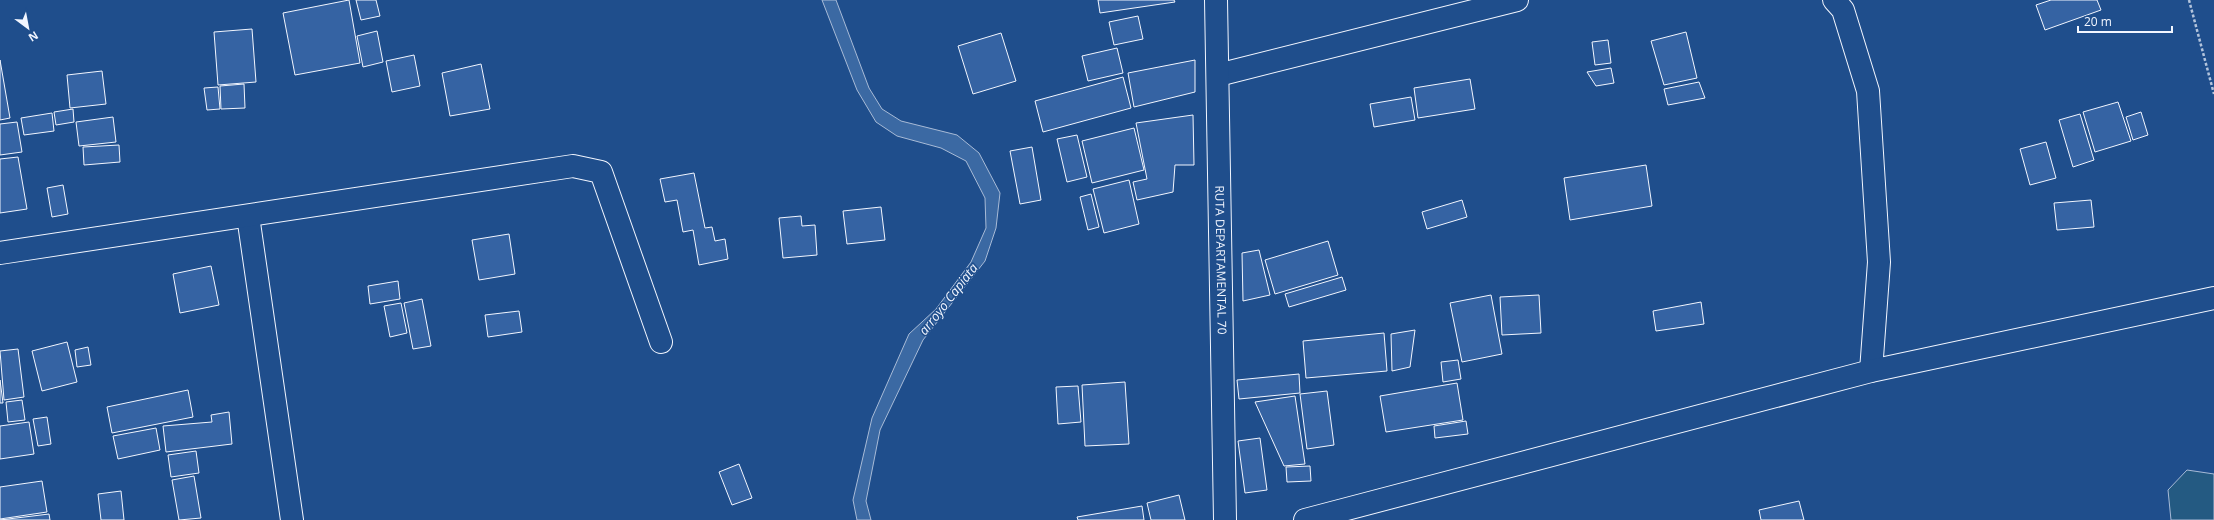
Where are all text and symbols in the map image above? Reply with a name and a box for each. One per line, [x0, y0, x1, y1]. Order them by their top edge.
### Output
north arrow [8, 8, 48, 48]
scale bar [2078, 8, 2172, 34]
text: 20 m [2084, 13, 2112, 30]
text: N [26, 28, 41, 46]
street label: RUTA DEPARTAMENTAL 70 [1211, 185, 1231, 335]
water label: arroyo Capiata [914, 259, 982, 339]

